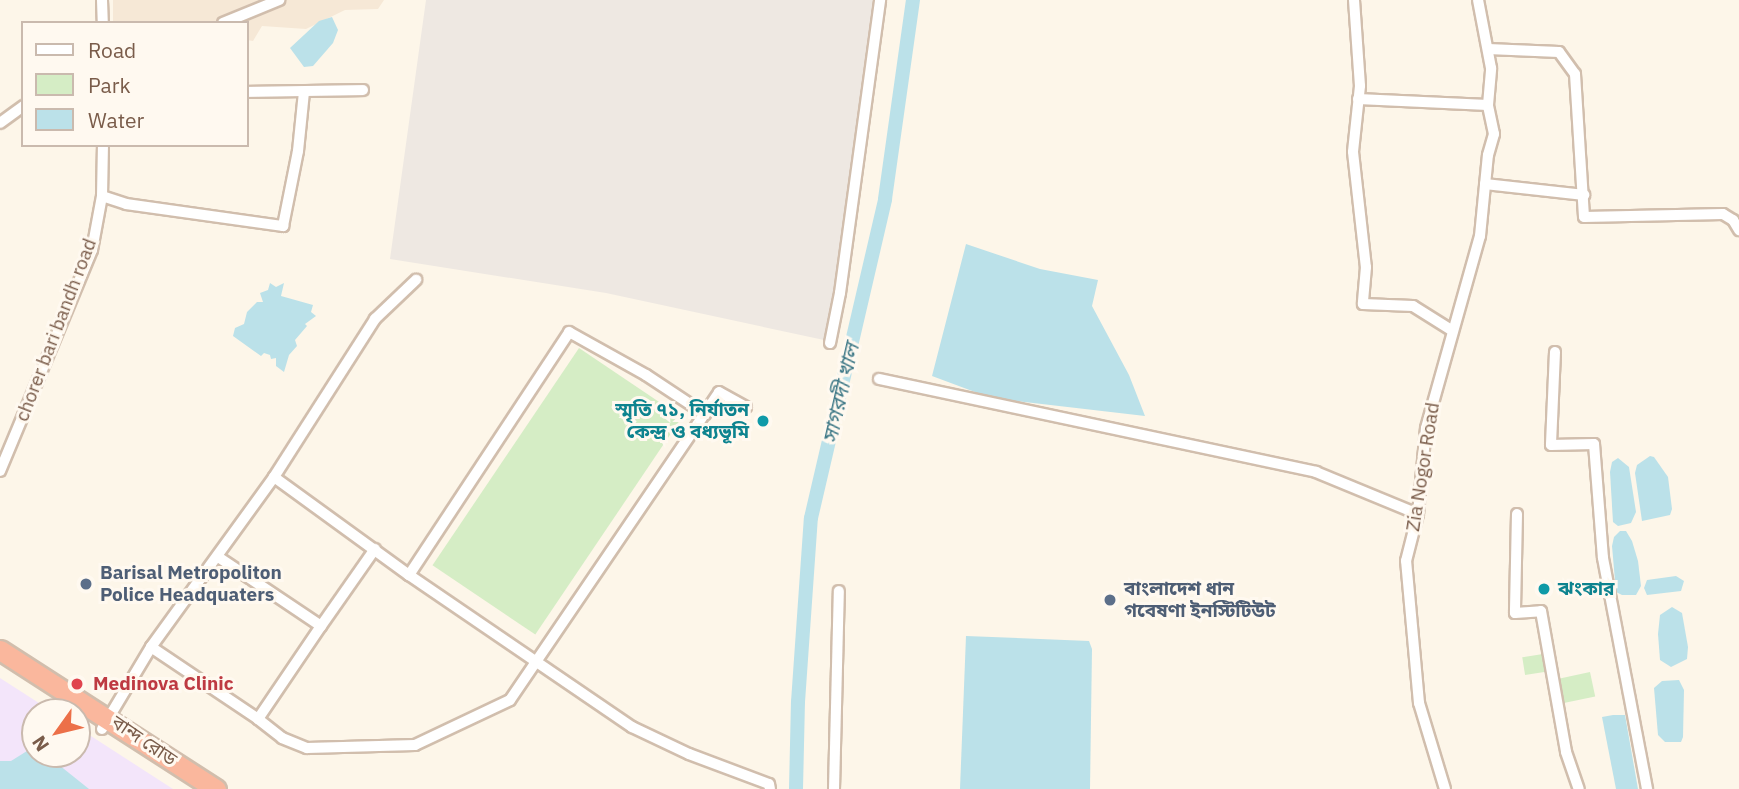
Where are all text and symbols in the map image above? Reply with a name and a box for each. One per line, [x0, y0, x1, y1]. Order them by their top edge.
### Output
legend [21, 21, 248, 147]
text: Road [88, 36, 136, 64]
text: Park [88, 71, 131, 99]
text: Water [88, 106, 144, 134]
street label: chorer bari bandh road [11, 235, 101, 425]
water label: সাগরদী খাল [816, 341, 864, 445]
place label: স্মৃতি ৭১, নির্যাতন কেন্দ্র ও বধ্যভূমি [615, 399, 749, 443]
street label: Zia Nogor Road [1402, 401, 1444, 533]
marker: স্মৃতি ৭১, নির্যাতন কেন্দ্র ও বধ্যভূমি [755, 413, 771, 429]
place label: Barisal Metropoliton Police Headquaters [100, 562, 282, 606]
marker: Barisal Metropoliton Police Headquaters [78, 576, 94, 592]
place label: বাংলাদেশ ধান গবেষণা ইনস্টিটিউট [1124, 578, 1276, 622]
place label: ঝংকার [1558, 578, 1615, 600]
marker: ঝংকার [1536, 581, 1552, 597]
marker: বাংলাদেশ ধান গবেষণা ইনস্টিটিউট [1102, 592, 1118, 608]
place label: Medinova Clinic [93, 673, 234, 695]
marker: Medinova Clinic [67, 674, 87, 694]
north arrow [21, 698, 91, 768]
street label: বান্দ রোড [107, 711, 181, 771]
text: N [26, 731, 54, 756]

